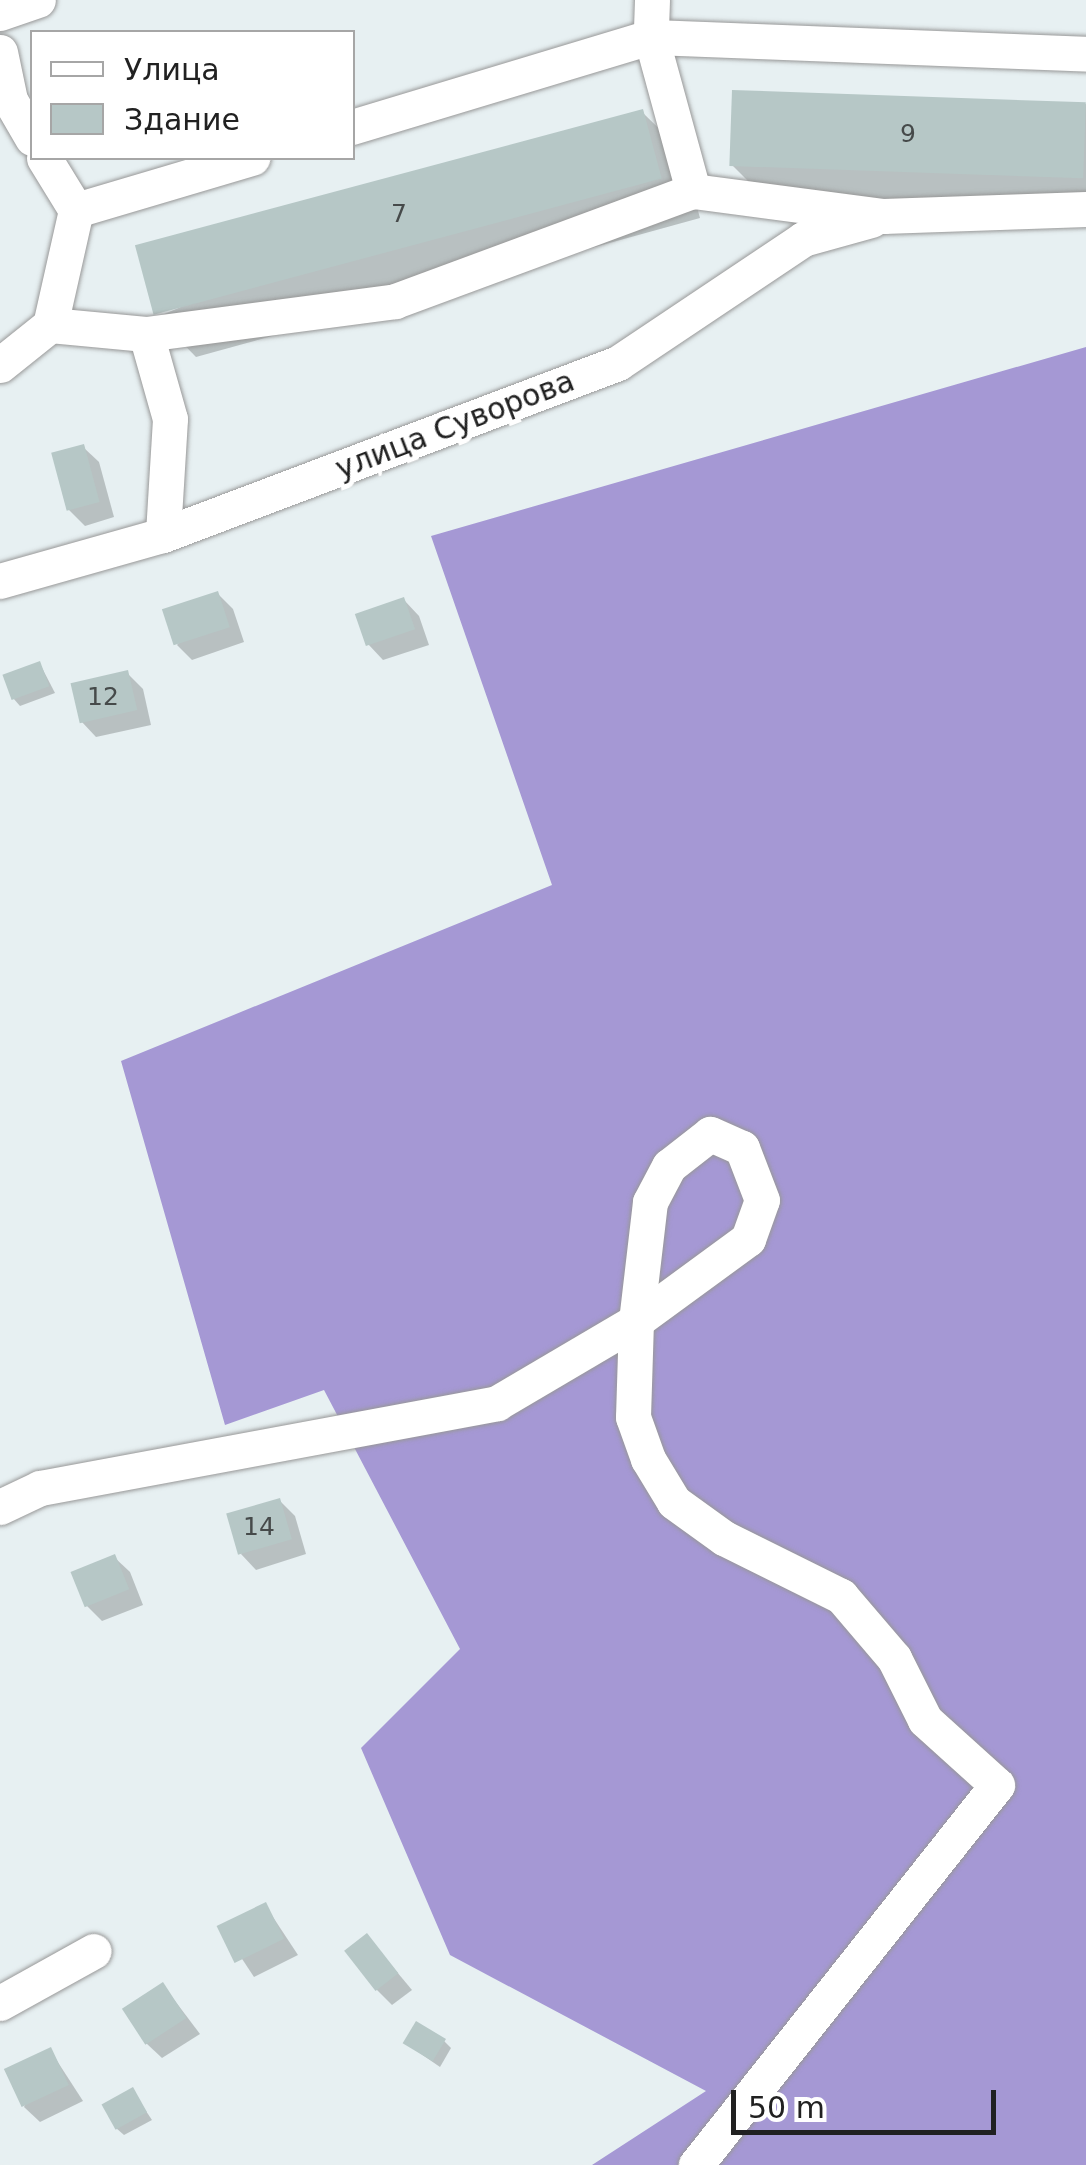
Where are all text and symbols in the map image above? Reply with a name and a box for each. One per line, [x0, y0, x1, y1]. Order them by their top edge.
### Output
legend [30, 30, 355, 160]
text: Улица [124, 52, 220, 87]
text: Здание [124, 102, 240, 137]
house number: 9 [900, 119, 916, 149]
house number: 7 [391, 199, 407, 229]
street label: улица Суворова [330, 363, 580, 487]
house number: 12 [87, 682, 119, 712]
house number: 14 [243, 1512, 275, 1542]
scale bar [736, 2070, 1001, 2132]
text: 50 m [748, 2090, 825, 2125]

